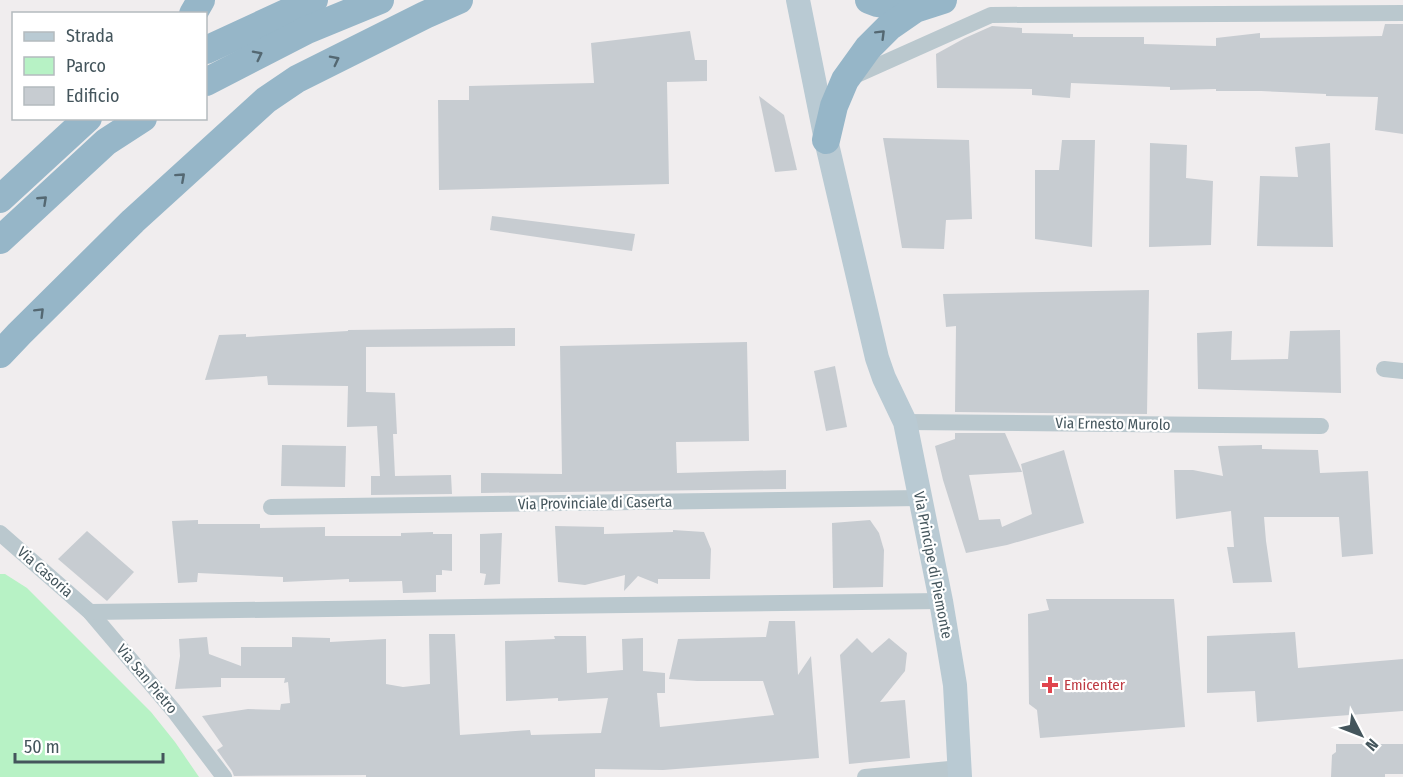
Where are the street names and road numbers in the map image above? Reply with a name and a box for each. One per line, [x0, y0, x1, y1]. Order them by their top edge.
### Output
street label: Via Ernesto Murolo [1055, 414, 1171, 434]
street label: Via Principe di Piemonte [910, 490, 956, 640]
street label: Via Provinciale di Caserta [518, 493, 672, 513]
street label: Via Casoria [14, 543, 76, 601]
street label: Via San Pietro [113, 641, 181, 717]

